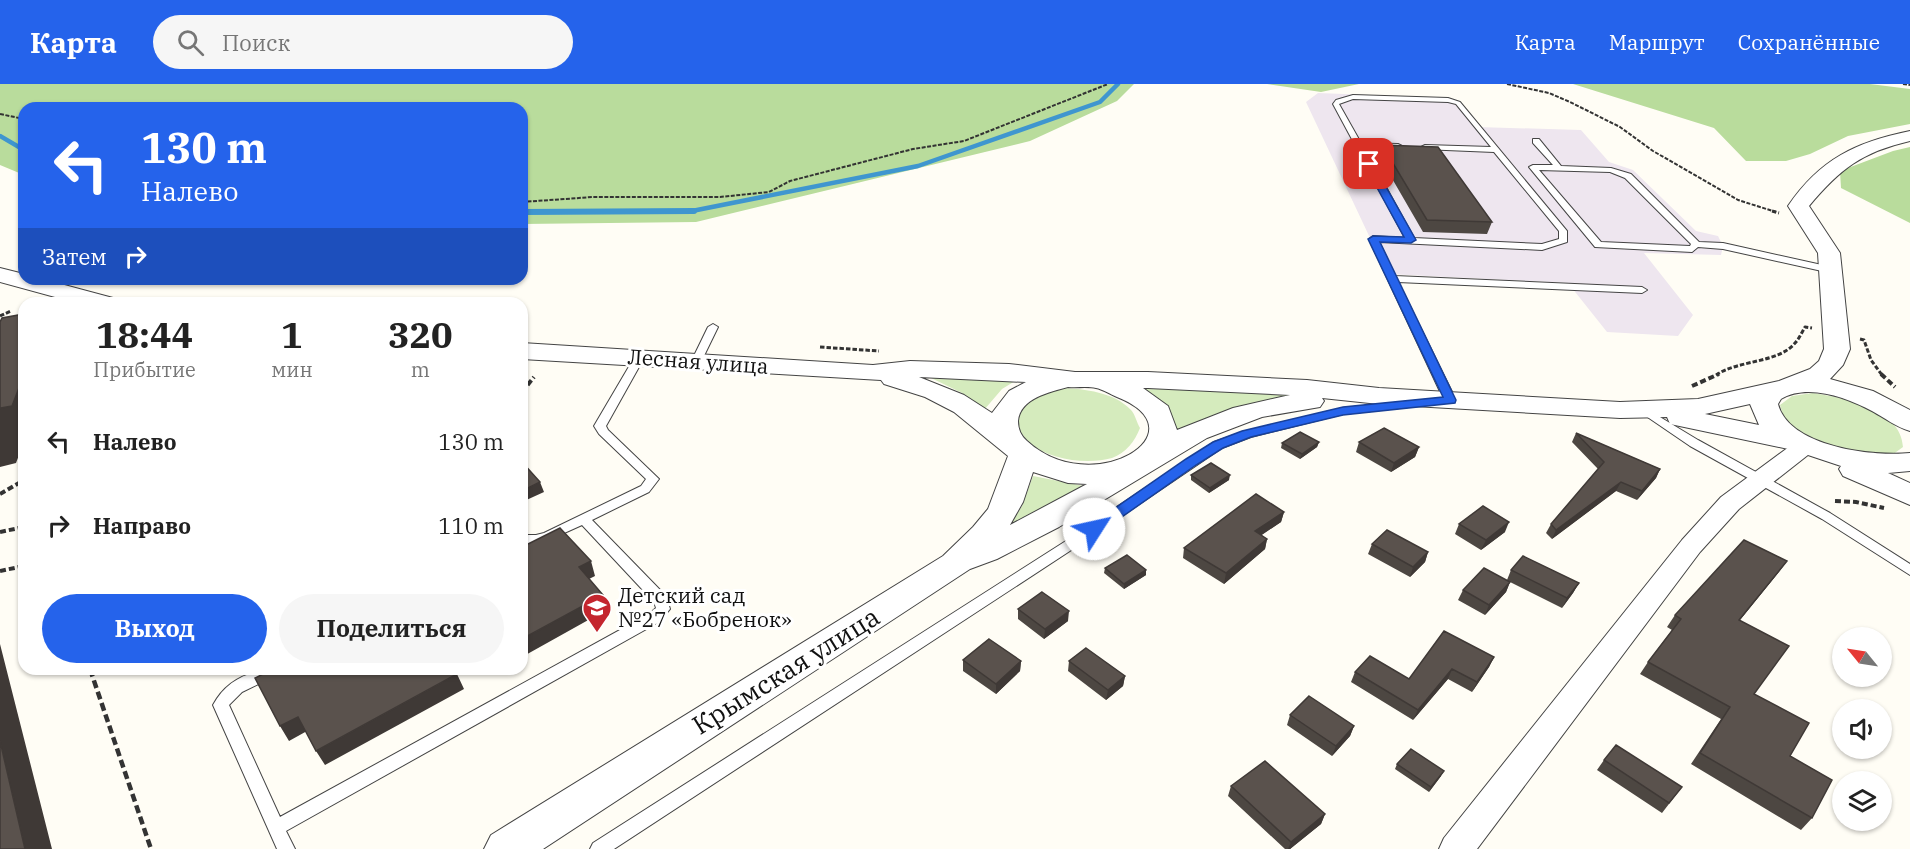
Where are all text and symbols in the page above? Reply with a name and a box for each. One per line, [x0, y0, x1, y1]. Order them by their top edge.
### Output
search box [153, 15, 573, 69]
text: Карта [30, 24, 117, 61]
icon: search [174, 26, 207, 59]
text: Поиск [222, 28, 290, 57]
text: Карта [1515, 28, 1576, 56]
text: Маршрут [1609, 28, 1705, 56]
text: Сохранённые [1738, 28, 1880, 56]
text: 130 m [141, 120, 267, 175]
icon: left [42, 126, 120, 204]
pin [1343, 138, 1394, 189]
icon: arrive [1352, 147, 1385, 180]
text: Налево [141, 173, 238, 208]
icon: right [119, 240, 152, 273]
text: Затем [42, 242, 107, 271]
text: 18:44 [96, 311, 193, 358]
text: 1 [281, 311, 303, 358]
text: 320 [388, 311, 453, 358]
street label: Лесная улица [627, 342, 769, 380]
text: Прибытие [93, 356, 196, 383]
text: мин [271, 356, 313, 383]
text: m [411, 356, 430, 383]
icon: left [42, 425, 75, 458]
text: Налево [93, 427, 177, 456]
text: 130 m [438, 427, 504, 456]
position arrow [1062, 497, 1126, 561]
icon: right [42, 509, 75, 542]
text: Направо [93, 511, 191, 540]
text: 110 m [438, 511, 504, 540]
place label: Детский сад №27 «Бобренок» [618, 581, 792, 633]
school or university icon: Детский сад №27 «Бобренок» [581, 592, 613, 634]
button: Выход [42, 594, 267, 663]
button: Поделиться [279, 594, 504, 663]
street label: Крымская улица [685, 599, 885, 741]
north arrow [1832, 627, 1892, 687]
map controls [1832, 627, 1892, 831]
button: sound [1832, 699, 1892, 759]
button: layers [1832, 771, 1892, 831]

